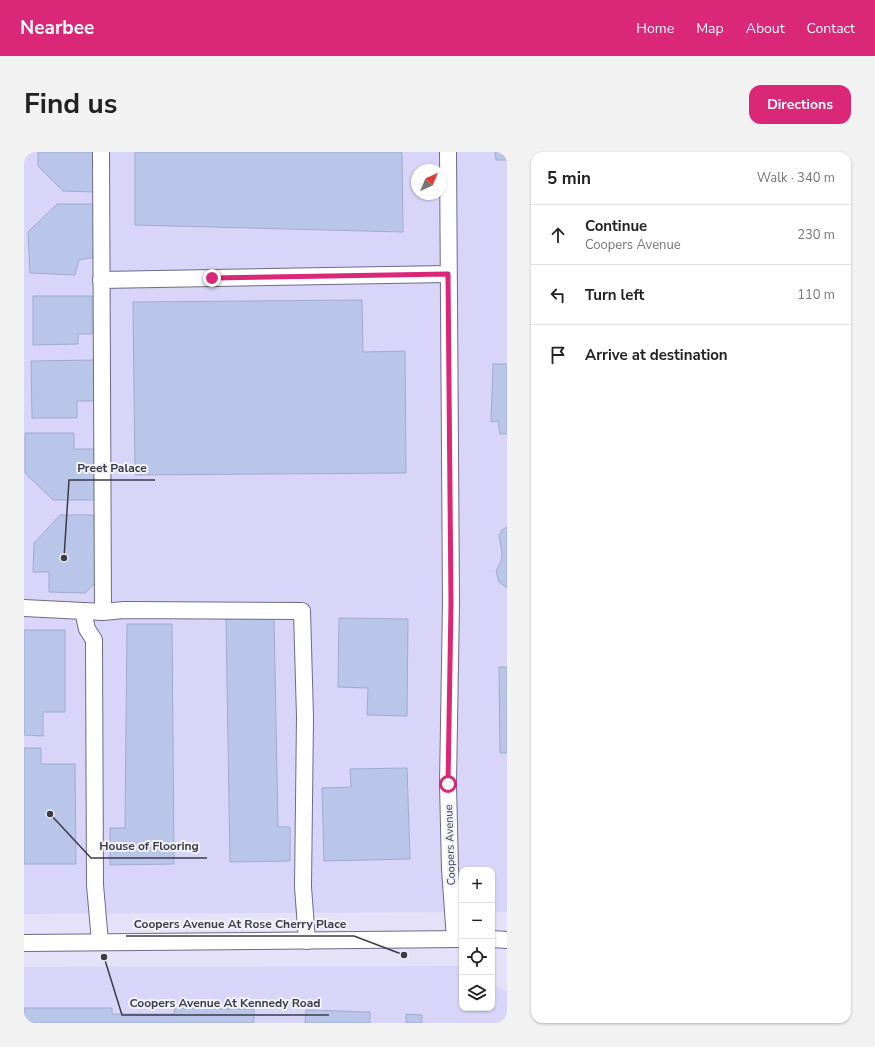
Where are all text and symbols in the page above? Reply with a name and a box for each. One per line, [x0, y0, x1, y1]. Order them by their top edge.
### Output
text: Nearbee [20, 15, 94, 41]
text: Home [636, 19, 674, 38]
text: Map [696, 19, 724, 38]
text: About [746, 19, 785, 38]
text: Contact [807, 19, 855, 38]
text: Find us [24, 85, 118, 123]
button: Directions [749, 85, 851, 124]
north arrow [411, 164, 447, 200]
text: 5 min [547, 167, 591, 190]
text: Walk · 340 m [757, 169, 835, 187]
text: Continue [585, 216, 647, 236]
icon: ahead [547, 224, 569, 246]
text: 230 m [797, 226, 835, 244]
text: Coopers Avenue [585, 236, 681, 254]
route end [203, 269, 221, 287]
icon: left [547, 284, 569, 306]
text: Turn left [585, 285, 644, 305]
text: 110 m [797, 286, 835, 304]
icon: arrive [547, 344, 569, 366]
text: Arrive at destination [585, 345, 728, 365]
callout: Preet Palace [69, 456, 155, 480]
text: Preet Palace [77, 460, 147, 476]
route start [439, 775, 457, 793]
street label: Coopers Avenue [441, 804, 459, 886]
callout: House of Flooring [91, 834, 207, 858]
text: House of Flooring [99, 838, 199, 854]
map controls [459, 867, 495, 1011]
button: + [459, 867, 495, 903]
button: − [459, 903, 495, 939]
callout: Coopers Avenue At Rose Cherry Place [126, 912, 354, 936]
text: Coopers Avenue At Rose Cherry Place [134, 916, 347, 932]
button: locate [459, 939, 495, 975]
button: layers [459, 975, 495, 1011]
callout: Coopers Avenue At Kennedy Road [122, 991, 329, 1015]
text: Coopers Avenue At Kennedy Road [130, 995, 320, 1011]

